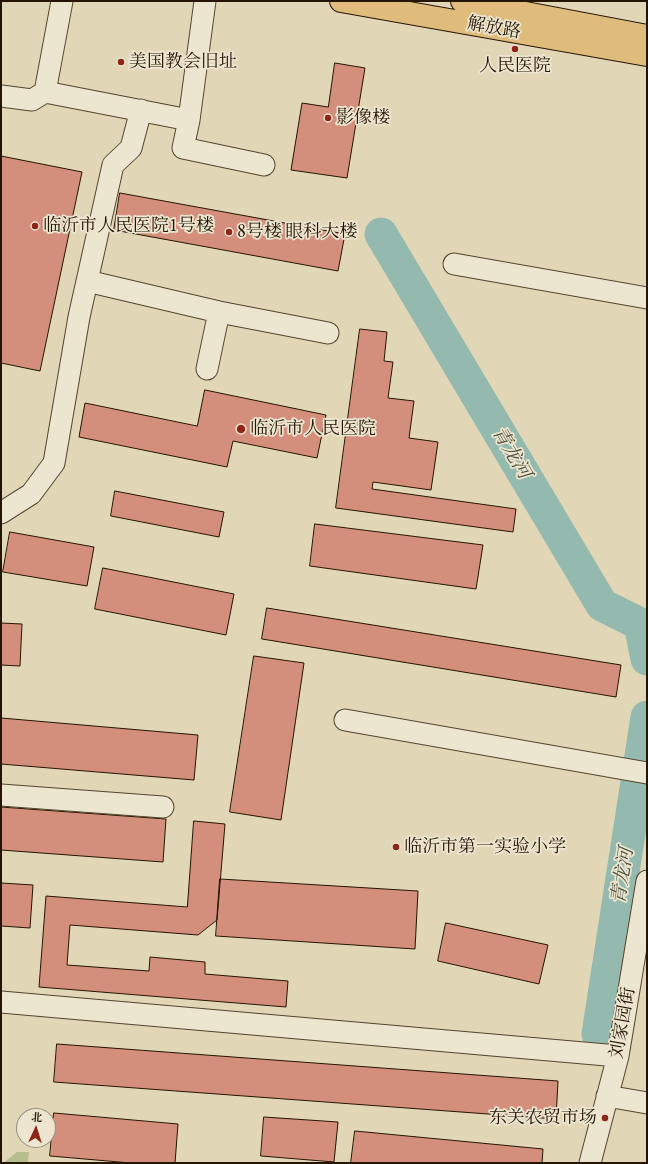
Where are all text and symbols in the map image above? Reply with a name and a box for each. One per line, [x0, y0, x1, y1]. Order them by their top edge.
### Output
street label: 解放路 [466, 13, 522, 43]
marker: 人民医院 [510, 44, 520, 54]
place label: 美国教会旧址 [129, 51, 237, 73]
place label: 人民医院 [479, 55, 551, 77]
marker: 美国教会旧址 [116, 57, 126, 67]
place label: 影像楼 [336, 107, 390, 129]
marker: 影像楼 [323, 113, 333, 123]
place label: 临沂市人民医院1号楼 [43, 215, 214, 237]
marker: 临沂市人民医院1号楼 [30, 221, 40, 231]
place label: 8号楼 眼科大楼 [237, 221, 357, 243]
marker: 8号楼 眼科大楼 [224, 227, 234, 237]
place label: 临沂市人民医院 [250, 418, 376, 440]
marker: 临沂市人民医院 [235, 423, 247, 435]
water label: 青龙河 [487, 423, 535, 483]
place label: 临沂市第一实验小学 [404, 836, 566, 858]
marker: 临沂市第一实验小学 [391, 842, 401, 852]
water label: 青龙河 [607, 846, 639, 906]
street label: 刘家园街 [606, 986, 640, 1060]
place label: 东关农贸市场 [489, 1107, 597, 1129]
north arrow [16, 1108, 56, 1148]
text: 北 [31, 1110, 43, 1124]
marker: 东关农贸市场 [600, 1113, 610, 1123]

